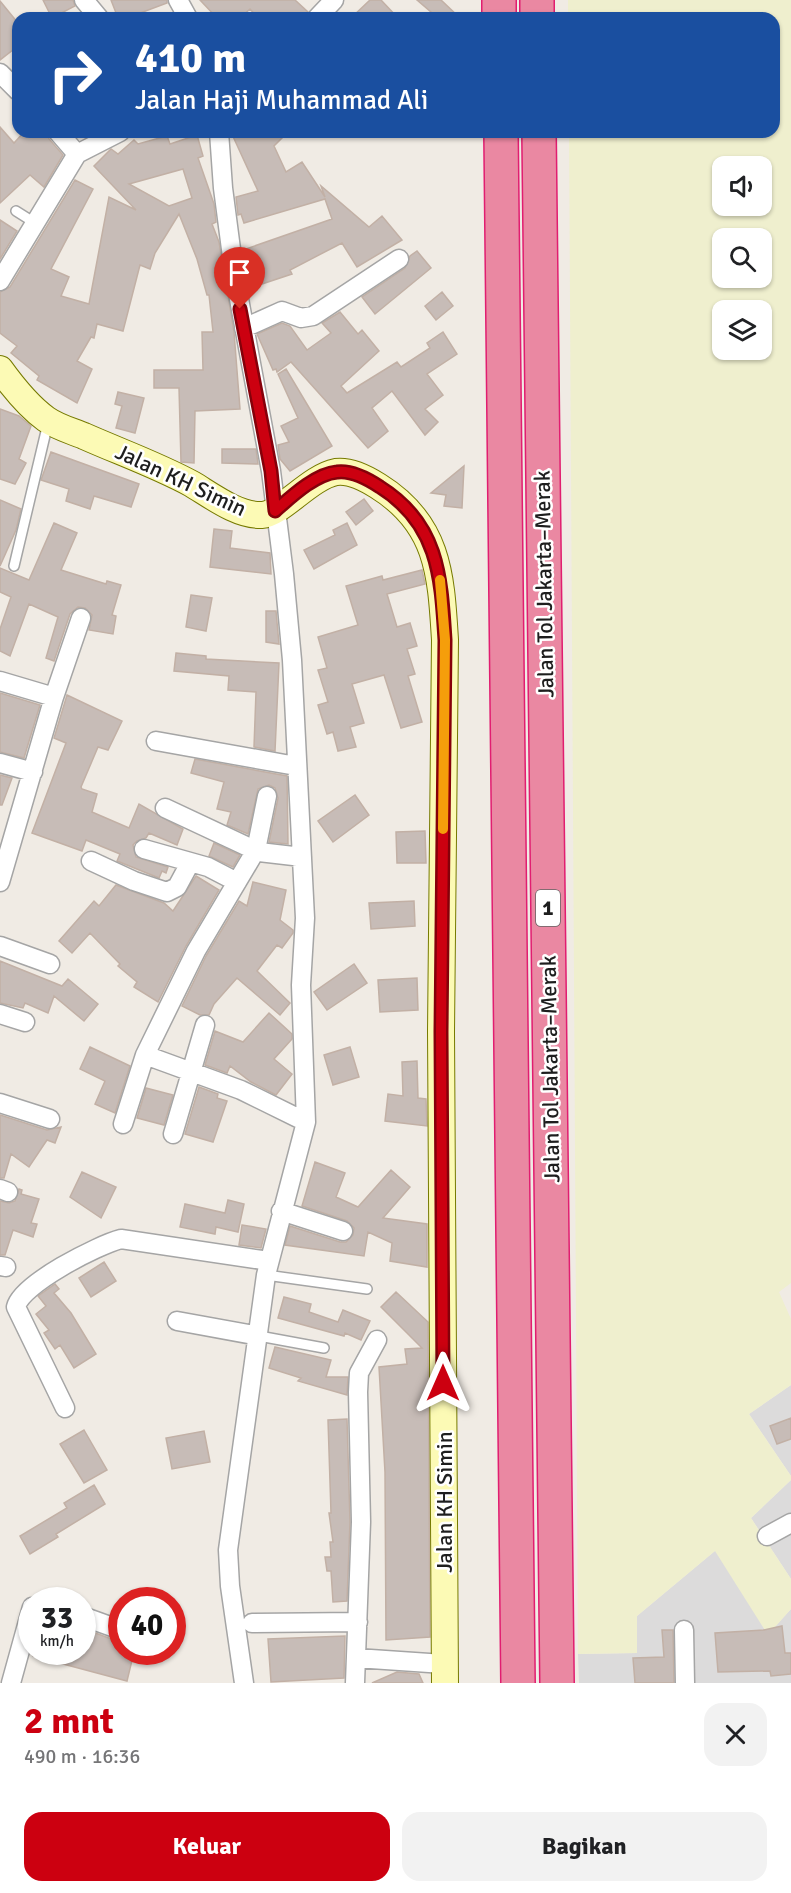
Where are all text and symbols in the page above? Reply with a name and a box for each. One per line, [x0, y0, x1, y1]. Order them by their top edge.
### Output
text: 410 m [135, 33, 246, 84]
icon: right [36, 36, 114, 114]
text: Jalan Haji Muhammad Ali [135, 84, 428, 117]
map controls [712, 156, 772, 360]
button: sound [712, 156, 772, 216]
button: search [712, 228, 772, 288]
pin [214, 247, 265, 309]
icon: arrive [223, 256, 256, 289]
button: layers [712, 300, 772, 360]
street label: Jalan KH Simin [111, 438, 251, 522]
street label: Jalan Tol Jakarta–Merak [529, 470, 559, 698]
road number: 1 [536, 890, 560, 926]
street label: Jalan Tol Jakarta–Merak [535, 955, 565, 1183]
position arrow [411, 1351, 475, 1415]
street label: Jalan KH Simin [431, 1431, 458, 1573]
speed limit sign: 40 [108, 1587, 186, 1665]
text: 33 [41, 1600, 73, 1637]
text: km/h [40, 1632, 74, 1650]
text: 2 mnt [24, 1699, 114, 1744]
button: close [704, 1703, 767, 1766]
text: 490 m · 16:36 [24, 1744, 140, 1769]
button: Keluar [24, 1812, 390, 1881]
button: Bagikan [402, 1812, 767, 1881]

